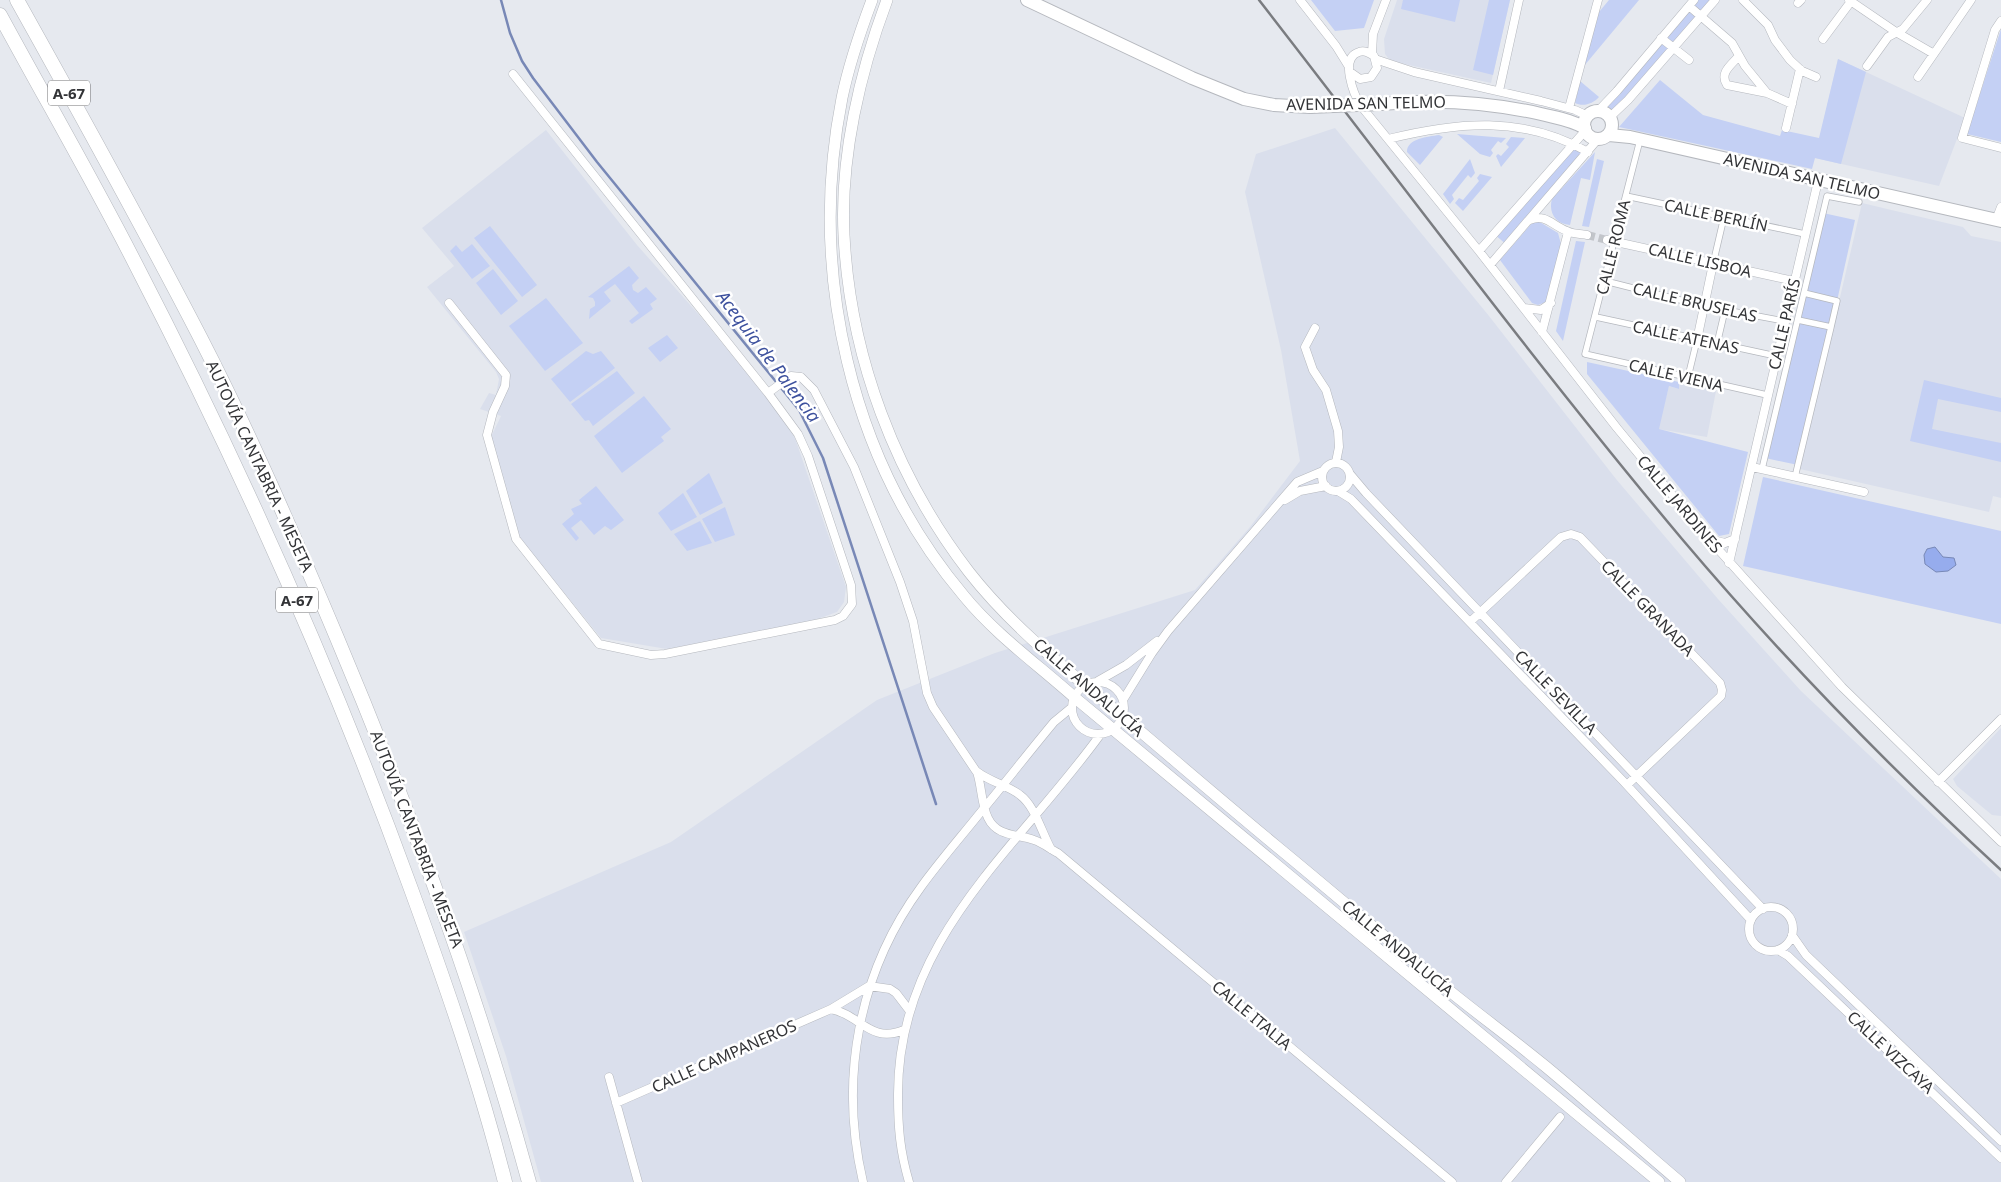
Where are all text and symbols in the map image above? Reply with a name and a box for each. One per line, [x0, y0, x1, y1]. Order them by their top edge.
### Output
road number: A-67 [48, 80, 90, 106]
street label: AVENIDA SAN TELMO [1286, 91, 1446, 115]
street label: AVENIDA SAN TELMO [1722, 147, 1882, 205]
street label: CALLE BERLÍN [1662, 193, 1770, 237]
street label: CALLE ROMA [1591, 196, 1636, 297]
street label: CALLE LISBOA [1646, 237, 1755, 283]
street label: CALLE PARÍS [1763, 276, 1805, 372]
street label: CALLE BRUSELAS [1631, 277, 1760, 327]
water label: Acequia de Palencia [710, 284, 826, 427]
street label: CALLE ATENAS [1631, 315, 1741, 359]
street label: CALLE VIENA [1627, 353, 1726, 397]
street label: AUTOVÍA CANTABRIA - MESETA [201, 357, 319, 576]
street label: CALLE JARDINES [1632, 450, 1728, 558]
street label: CALLE GRANADA [1596, 555, 1700, 662]
road number: A-67 [276, 588, 318, 612]
street label: CALLE ANDALUCÍA [1029, 633, 1150, 742]
street label: CALLE SEVILLA [1510, 645, 1603, 740]
street label: AUTOVÍA CANTABRIA - MESETA [365, 727, 469, 952]
street label: CALLE ANDALUCÍA [1337, 895, 1459, 1002]
street label: CALLE ITALIA [1208, 975, 1297, 1055]
street label: CALLE VIZCAYA [1843, 1006, 1940, 1099]
street label: CALLE CAMPANEROS [648, 1014, 800, 1098]

